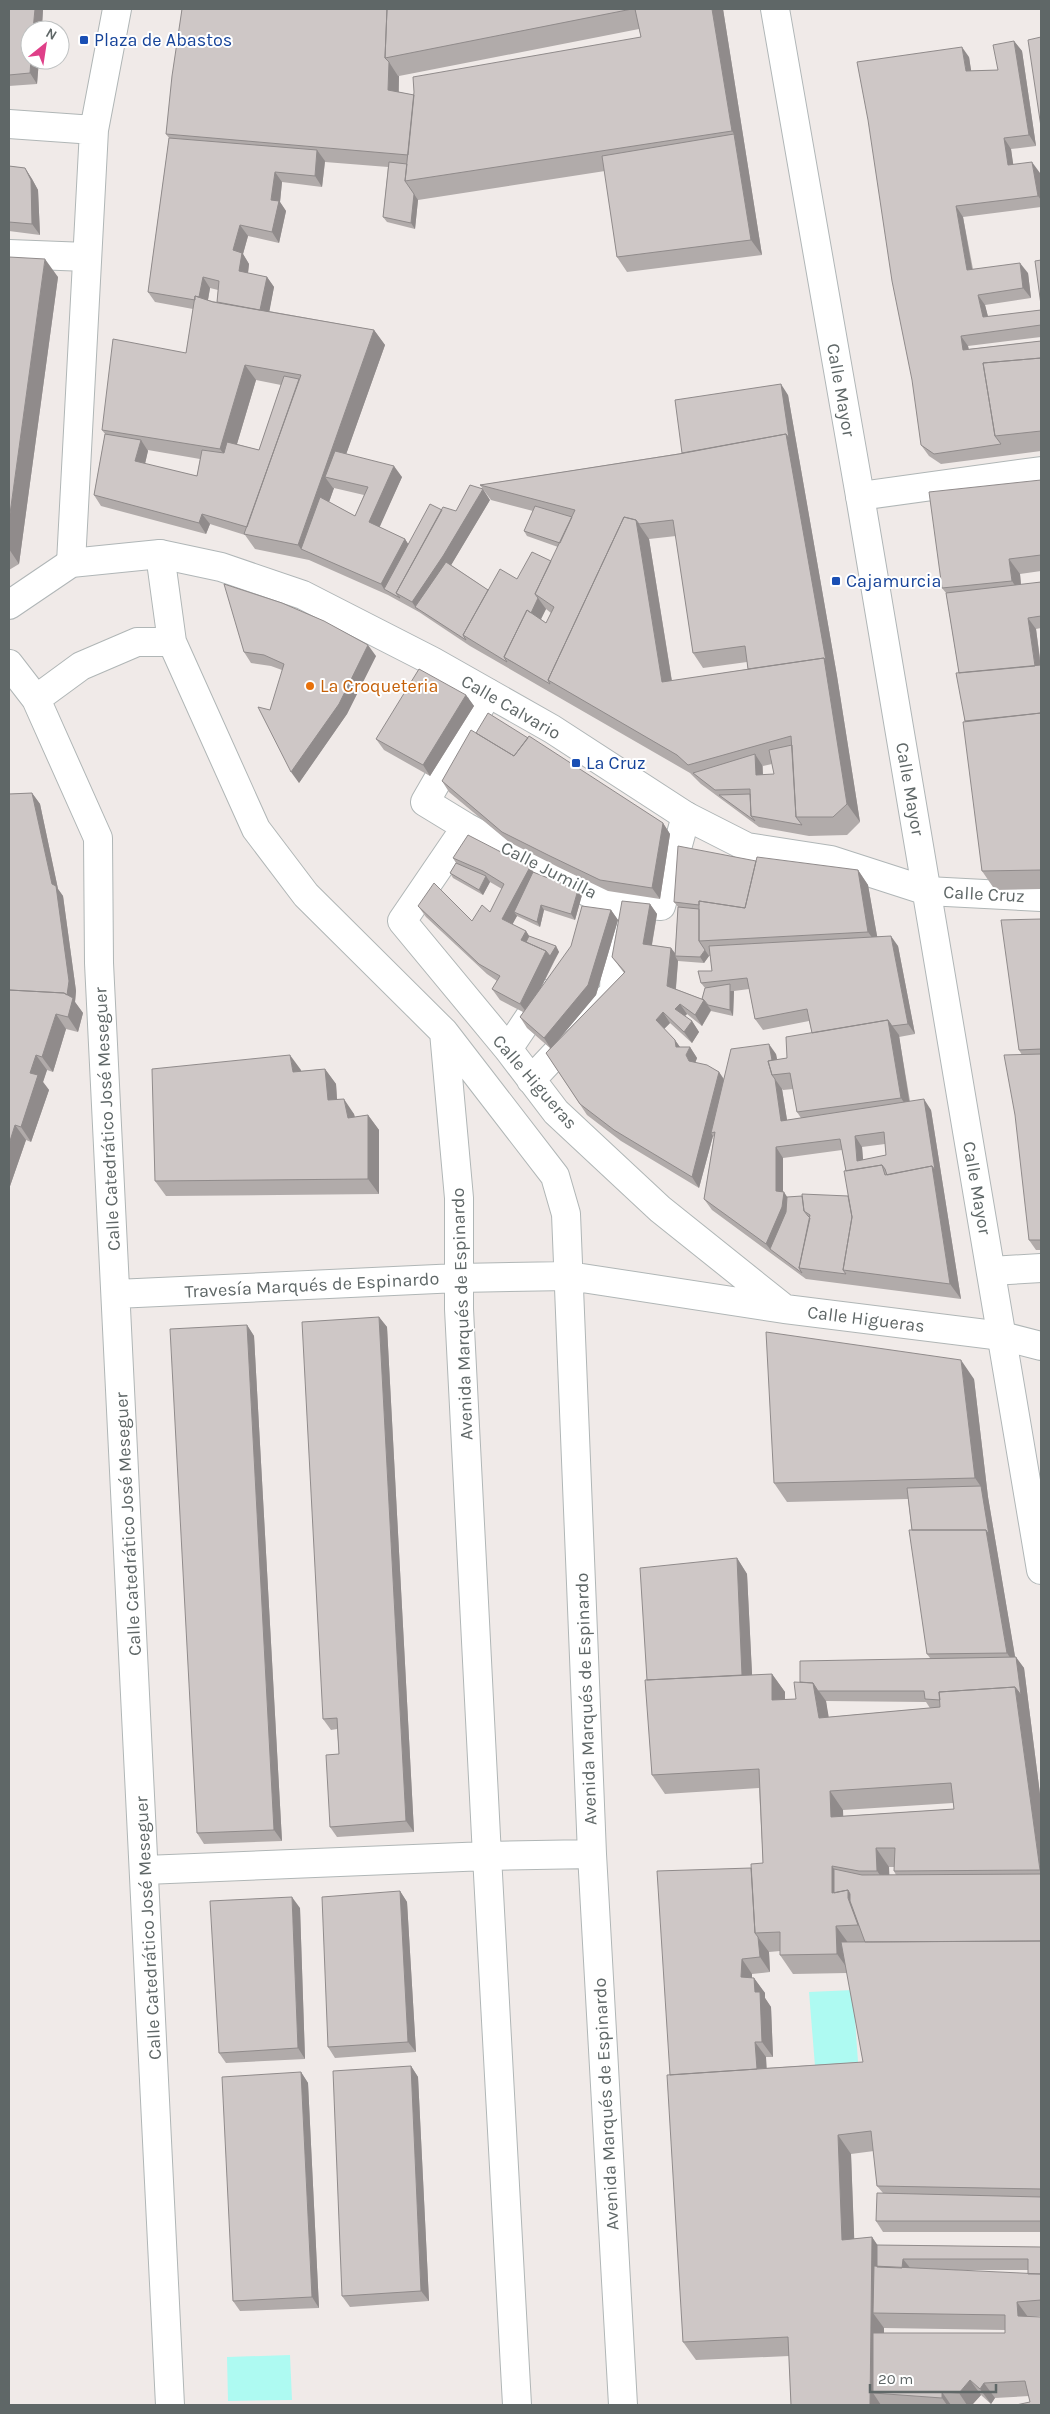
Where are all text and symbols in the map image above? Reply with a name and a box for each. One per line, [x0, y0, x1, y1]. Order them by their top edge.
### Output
north arrow [20, 20, 70, 70]
text: N [43, 24, 60, 44]
place label: Plaza de Abastos [94, 29, 232, 51]
marker: Plaza de Abastos [78, 34, 90, 46]
street label: Calle Mayor [822, 342, 860, 439]
place label: Cajamurcia [846, 570, 941, 592]
marker: Cajamurcia [830, 575, 842, 587]
street label: Calle Calvario [457, 670, 565, 744]
place label: La Croqueteria [320, 675, 438, 697]
marker: La Croqueteria [304, 680, 316, 692]
street label: Calle Mayor [891, 741, 929, 838]
place label: La Cruz [586, 752, 646, 774]
marker: La Cruz [570, 757, 582, 769]
street label: Calle Jumilla [497, 836, 601, 904]
street label: Calle Cruz [943, 881, 1025, 907]
street label: Calle Catedrático José Meseguer [89, 986, 125, 1251]
street label: Calle Higueras [488, 1030, 582, 1134]
street label: Calle Mayor [958, 1140, 996, 1237]
street label: Avenida Marqués de Espinardo [447, 1187, 477, 1441]
street label: Travesía Marqués de Espinardo [184, 1267, 440, 1303]
street label: Calle Higueras [806, 1301, 926, 1337]
street label: Calle Catedrático José Meseguer [110, 1391, 146, 1656]
street label: Avenida Marqués de Espinardo [571, 1572, 601, 1826]
street label: Calle Catedrático José Meseguer [130, 1795, 166, 2060]
street label: Avenida Marqués de Espinardo [588, 1977, 624, 2231]
scale bar [870, 2362, 996, 2394]
text: 20 m [878, 2370, 913, 2388]

